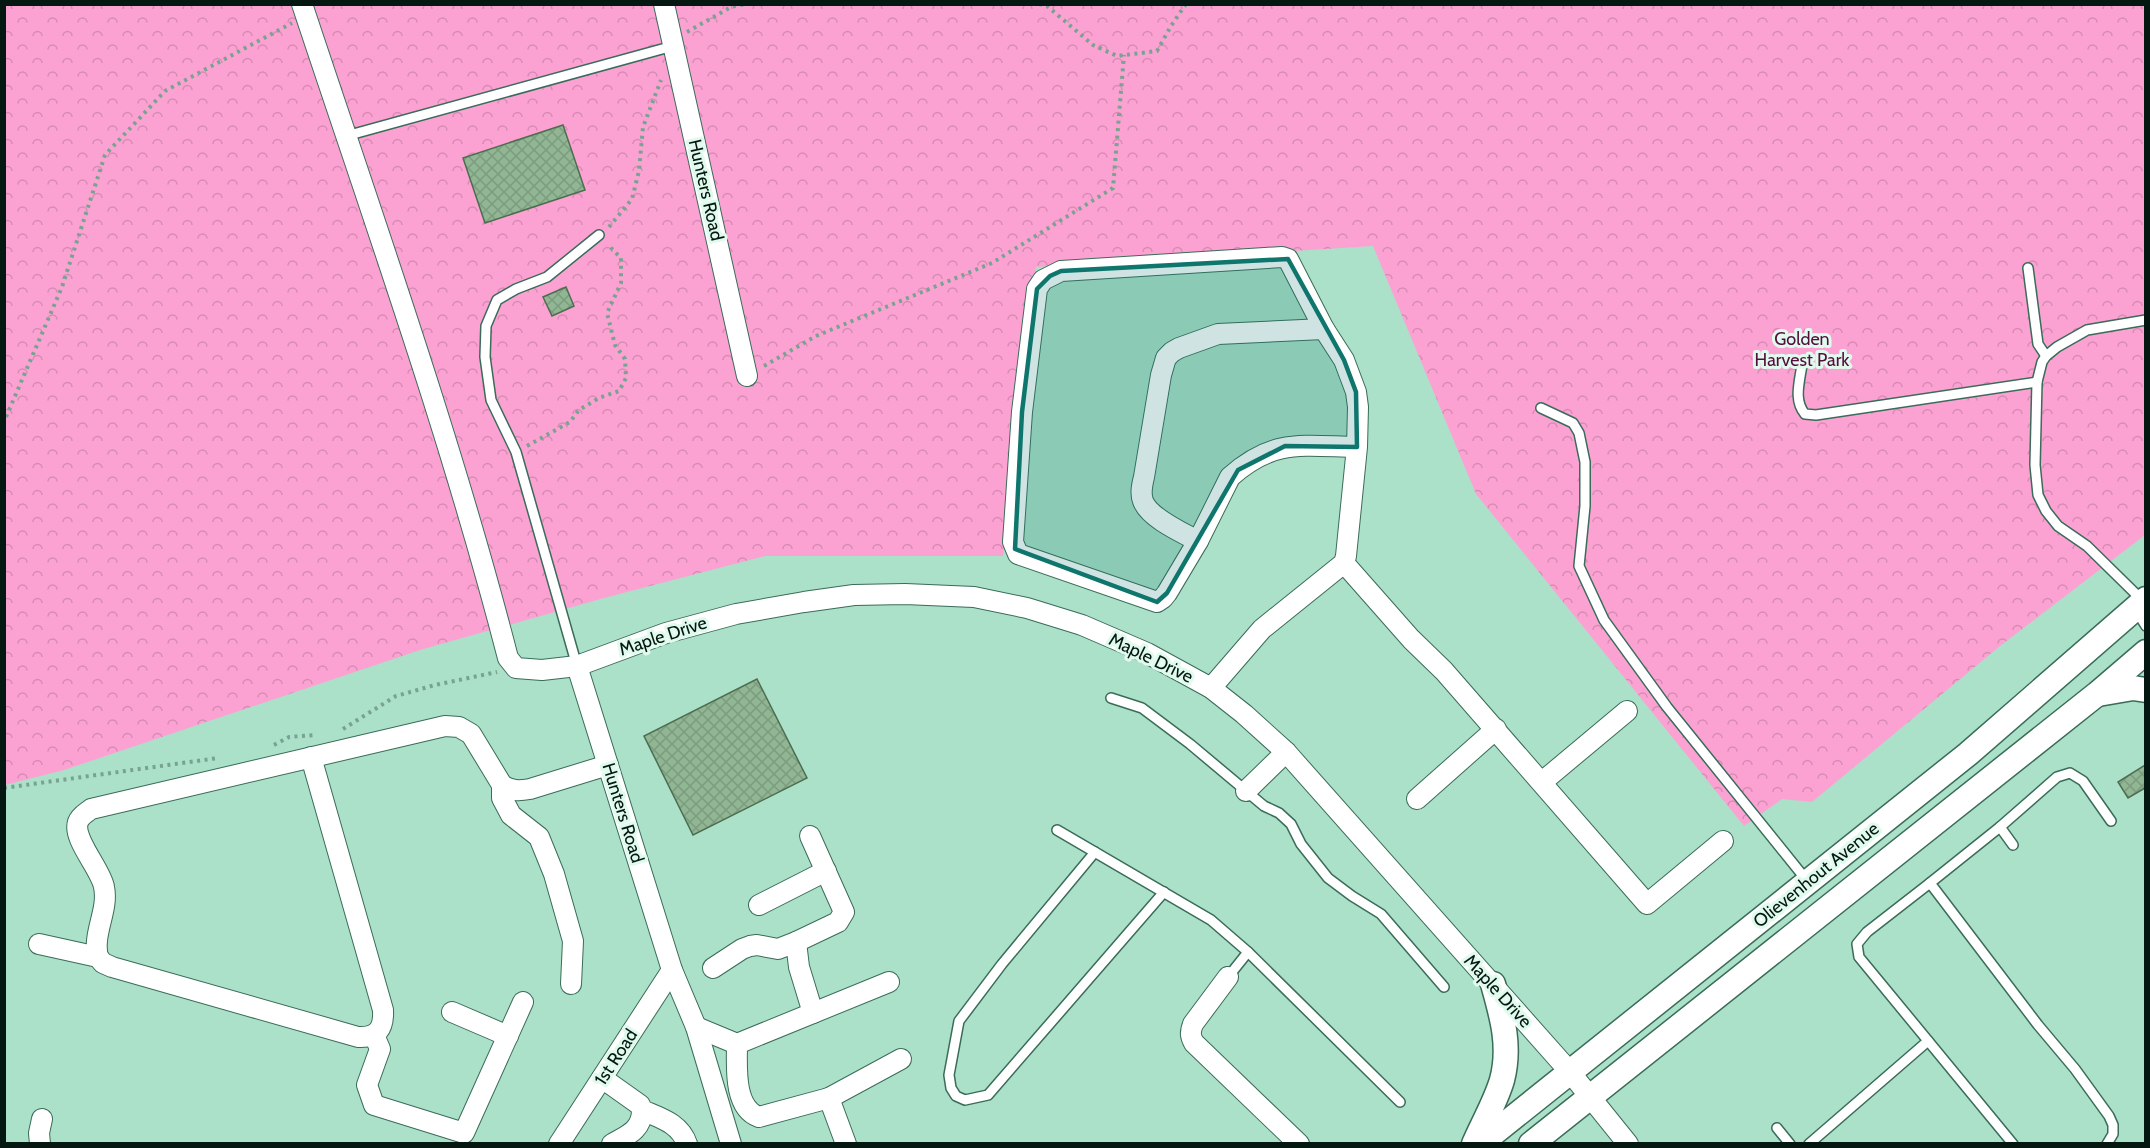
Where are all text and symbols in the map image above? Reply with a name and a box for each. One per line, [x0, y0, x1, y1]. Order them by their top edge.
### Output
street label: Hunters Road [684, 137, 728, 243]
park label: Golden Harvest Park [1755, 328, 1850, 371]
street label: Maple Drive [616, 611, 710, 661]
street label: Maple Drive [1105, 628, 1197, 688]
street label: Hunters Road [597, 760, 649, 866]
street label: Olievenhout Avenue [1749, 818, 1883, 932]
street label: Maple Drive [1459, 950, 1537, 1032]
street label: 1st Road [590, 1025, 642, 1089]

